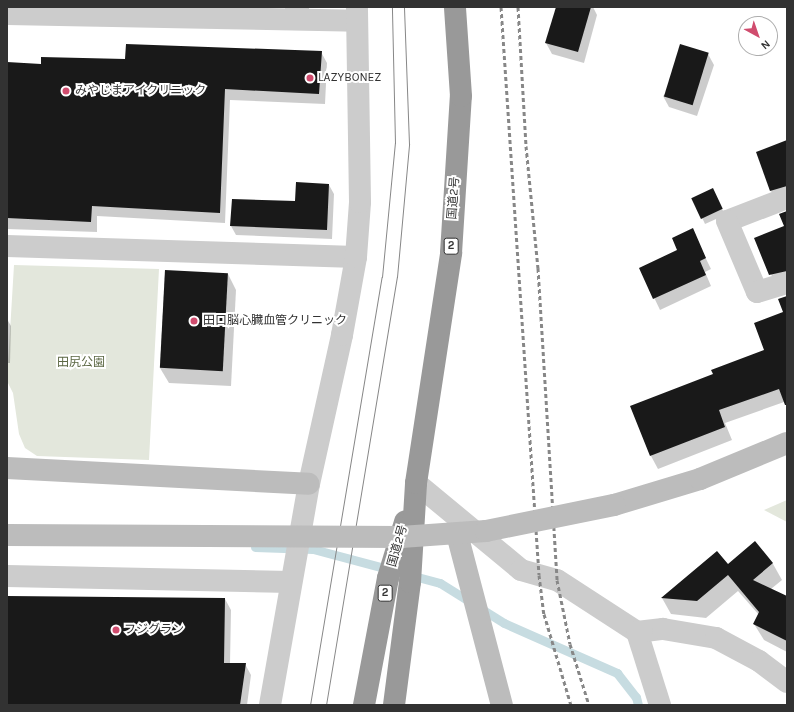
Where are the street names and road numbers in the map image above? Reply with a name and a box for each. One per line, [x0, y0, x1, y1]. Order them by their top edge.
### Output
street label: 国道2号 [445, 176, 463, 220]
road number: 2 [443, 237, 459, 255]
street label: 国道2号 [385, 523, 411, 569]
road number: 2 [377, 584, 393, 602]

